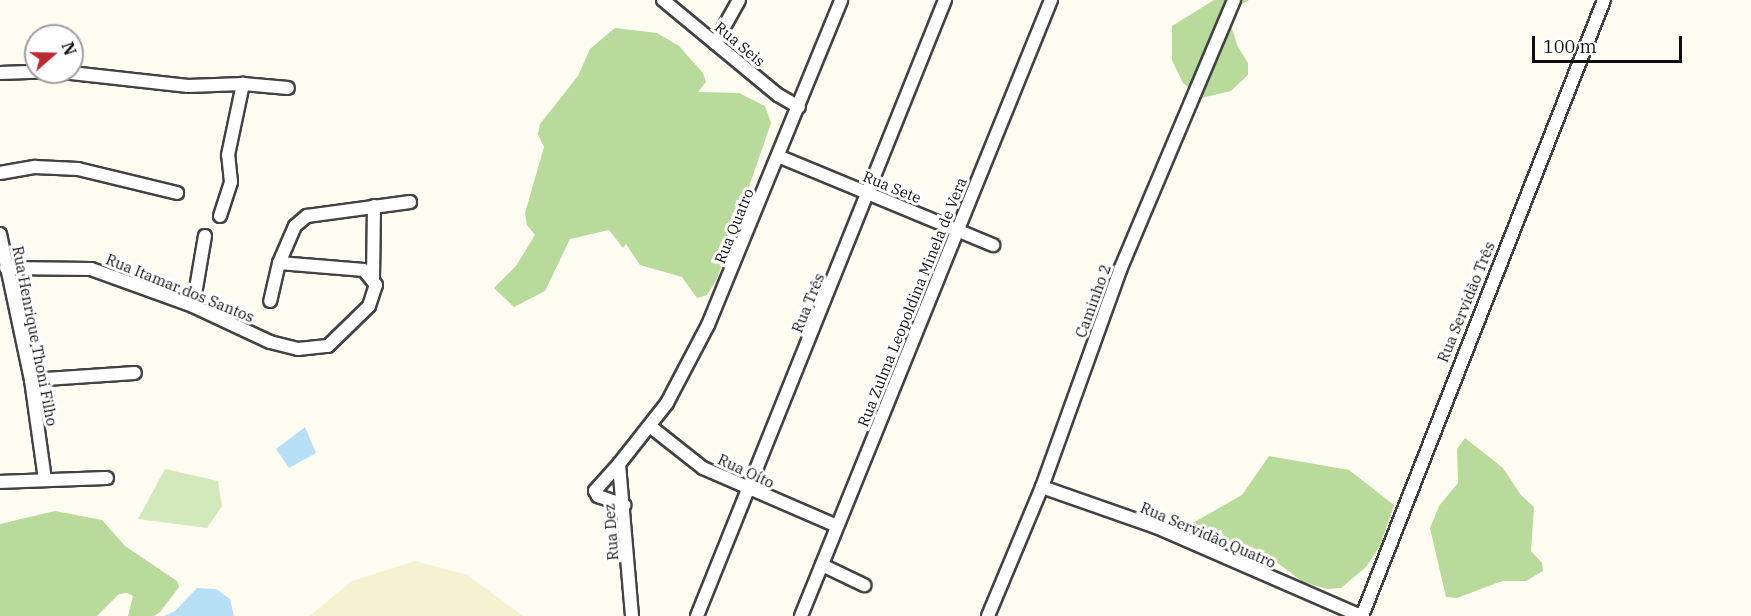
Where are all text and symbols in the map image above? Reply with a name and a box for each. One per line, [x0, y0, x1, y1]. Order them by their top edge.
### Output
street label: Rua Seis [711, 18, 769, 70]
north arrow [24, 24, 84, 84]
scale bar [1535, 24, 1685, 62]
text: 100 m [1543, 35, 1597, 58]
text: N [57, 39, 81, 58]
street label: Rua Sete [860, 167, 924, 207]
street label: Rua Zulma Leopoldina Minela de Vera [854, 175, 970, 429]
street label: Rua Quatro [711, 186, 757, 266]
street label: Rua Servidão Três [1434, 239, 1498, 365]
street label: Rua Henrique Thoni Filho [9, 244, 61, 428]
street label: Rua Itamar dos Santos [103, 250, 257, 326]
street label: Caminho 2 [1071, 262, 1115, 340]
street label: Rua Três [788, 271, 828, 335]
street label: Rua Oito [715, 450, 777, 492]
street label: Rua Servidão Quatro [1138, 498, 1278, 572]
street label: Rua Dez [600, 503, 622, 561]

